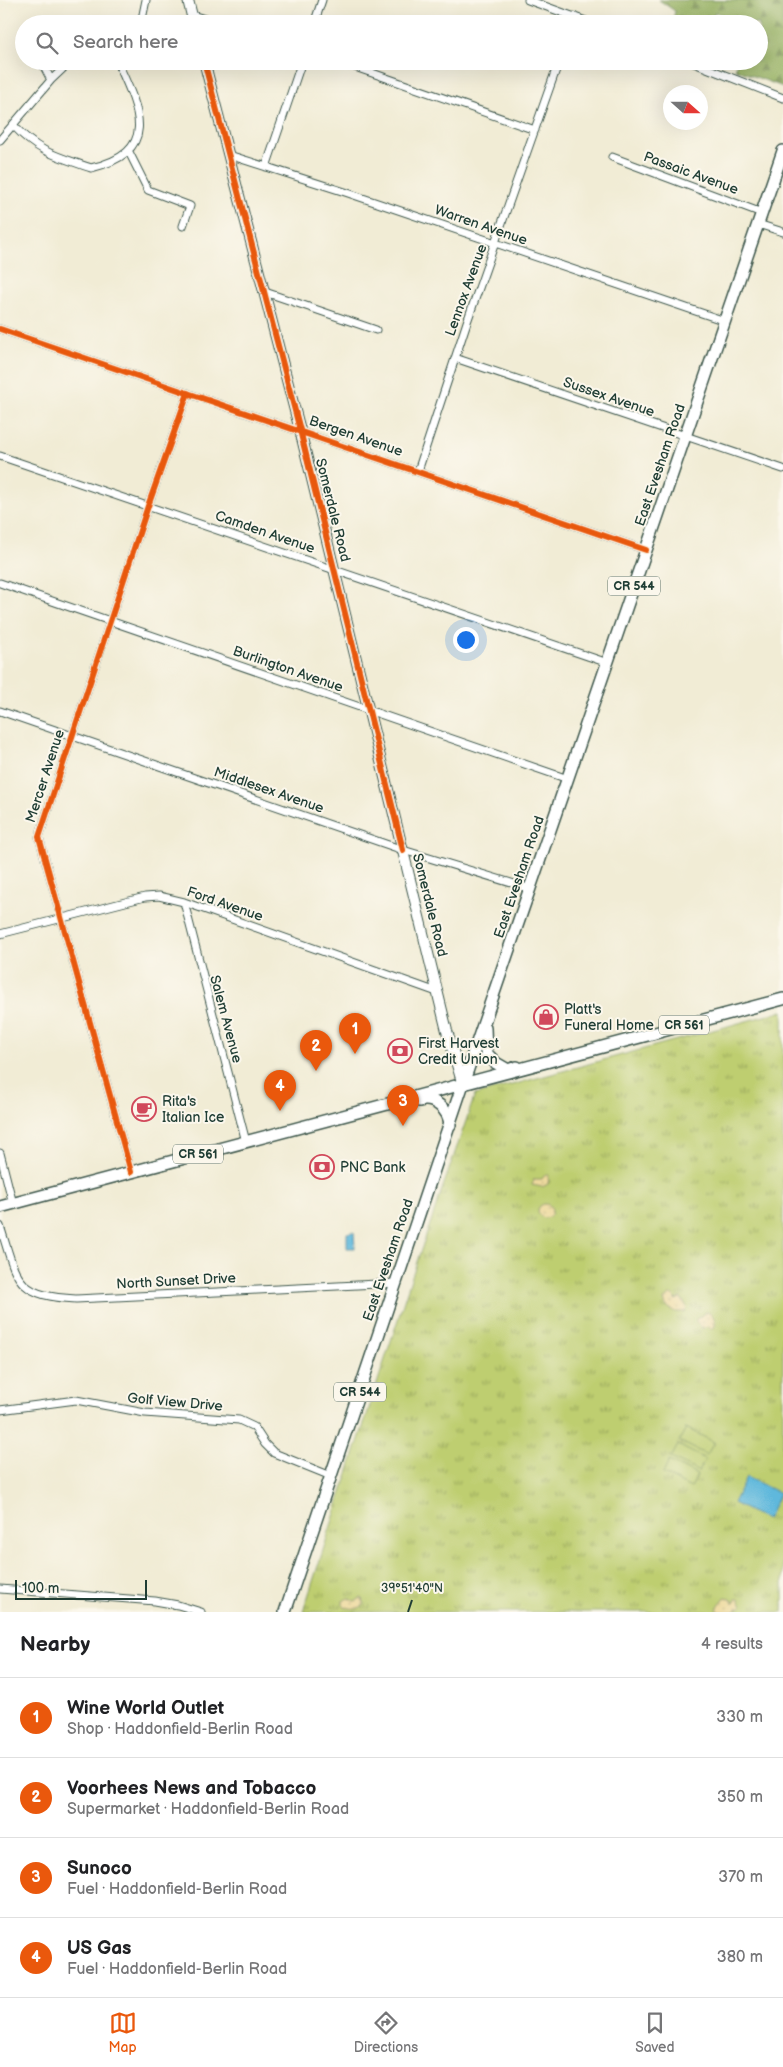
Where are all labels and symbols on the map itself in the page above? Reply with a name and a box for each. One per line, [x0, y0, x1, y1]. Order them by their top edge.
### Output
north arrow [663, 85, 708, 130]
street label: Passaic Avenue [641, 148, 741, 198]
street label: Warren Avenue [433, 201, 529, 249]
street label: Lennox Avenue [442, 242, 490, 338]
street label: Sussex Avenue [561, 373, 657, 421]
street label: East Evesham Road [631, 402, 689, 528]
street label: Bergen Avenue [307, 412, 405, 460]
street label: Somerdale Road [312, 457, 354, 563]
street label: Camden Avenue [213, 507, 317, 557]
road number: CR 544 [608, 576, 660, 596]
your location [453, 627, 479, 653]
street label: Burlington Avenue [231, 642, 345, 696]
street label: Mercer Avenue [22, 727, 68, 825]
street label: Middlesex Avenue [212, 763, 326, 817]
street label: East Evesham Road [490, 814, 548, 940]
street label: Somerdale Road [409, 852, 451, 958]
street label: Ford Avenue [185, 883, 265, 925]
street label: Salem Avenue [206, 973, 246, 1065]
place label: Platt's Funeral Home [564, 1001, 654, 1034]
shop icon: Platt's Funeral Home [533, 1004, 559, 1030]
pin: 1 [339, 1013, 371, 1054]
road number: CR 561 [659, 1016, 709, 1034]
pin: 2 [300, 1030, 332, 1071]
place label: First Harvest Credit Union [418, 1035, 500, 1068]
bank icon: First Harvest Credit Union [387, 1038, 413, 1064]
pin: 4 [264, 1070, 296, 1111]
pin: 3 [387, 1085, 419, 1126]
place label: Rita's Italian Ice [162, 1093, 224, 1126]
cafe icon: Rita's Italian Ice [131, 1096, 157, 1122]
road number: CR 561 [173, 1144, 223, 1164]
bank icon: PNC Bank [309, 1154, 335, 1180]
place label: PNC Bank [340, 1159, 405, 1176]
street label: East Evesham Road [359, 1197, 417, 1323]
street label: North Sunset Drive [116, 1269, 236, 1293]
road number: CR 544 [334, 1382, 386, 1401]
street label: Golf View Drive [127, 1389, 223, 1415]
scale bar [15, 1577, 148, 1600]
text: 39°51'40"N [381, 1581, 443, 1596]

